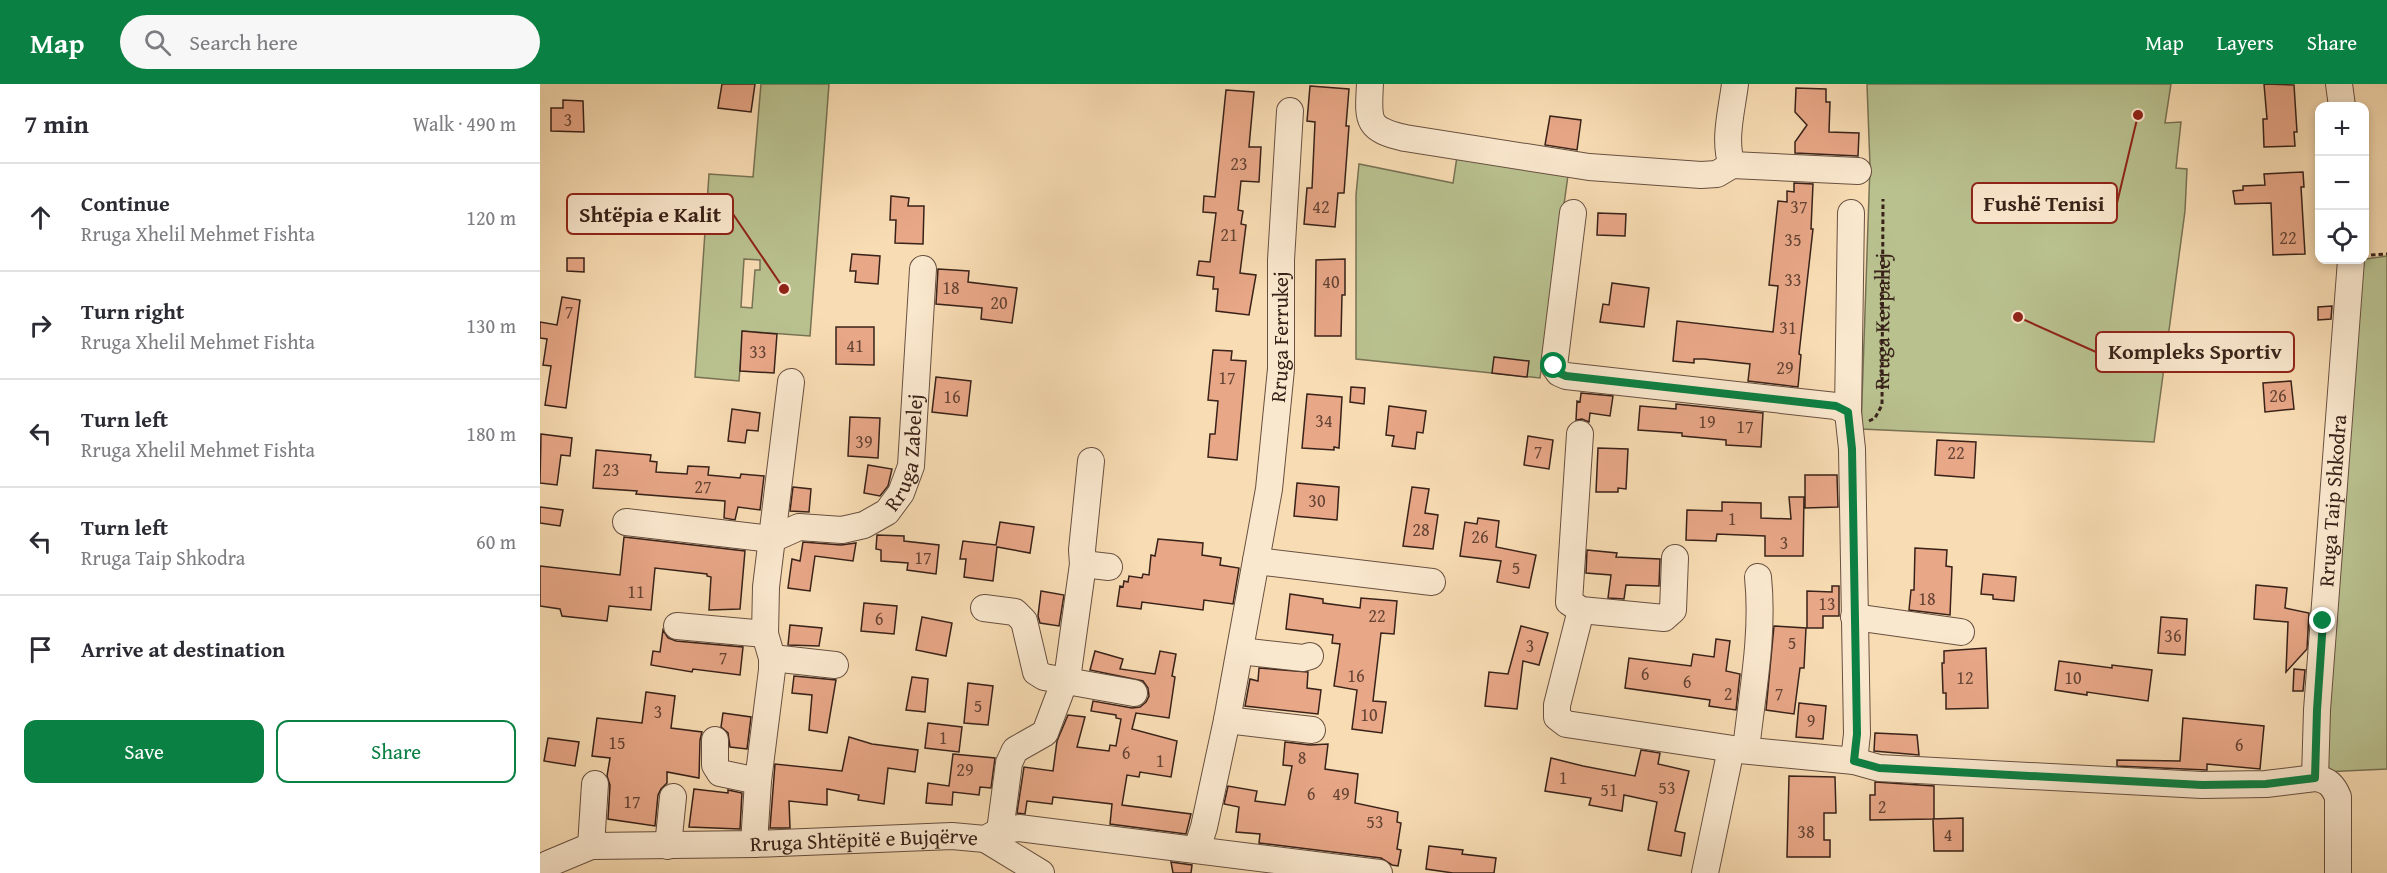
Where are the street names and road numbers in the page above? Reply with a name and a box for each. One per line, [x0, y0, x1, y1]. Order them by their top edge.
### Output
street label: Rruga Kerpallej [1866, 253, 1898, 390]
street label: Rruga Ferrukej [1262, 271, 1296, 404]
street label: Rruga Zabelej [877, 393, 930, 518]
street label: Rruga Taip Shkodra [2310, 413, 2354, 588]
street label: Rruga Shtëpitë e Bujqërve [749, 820, 980, 859]

